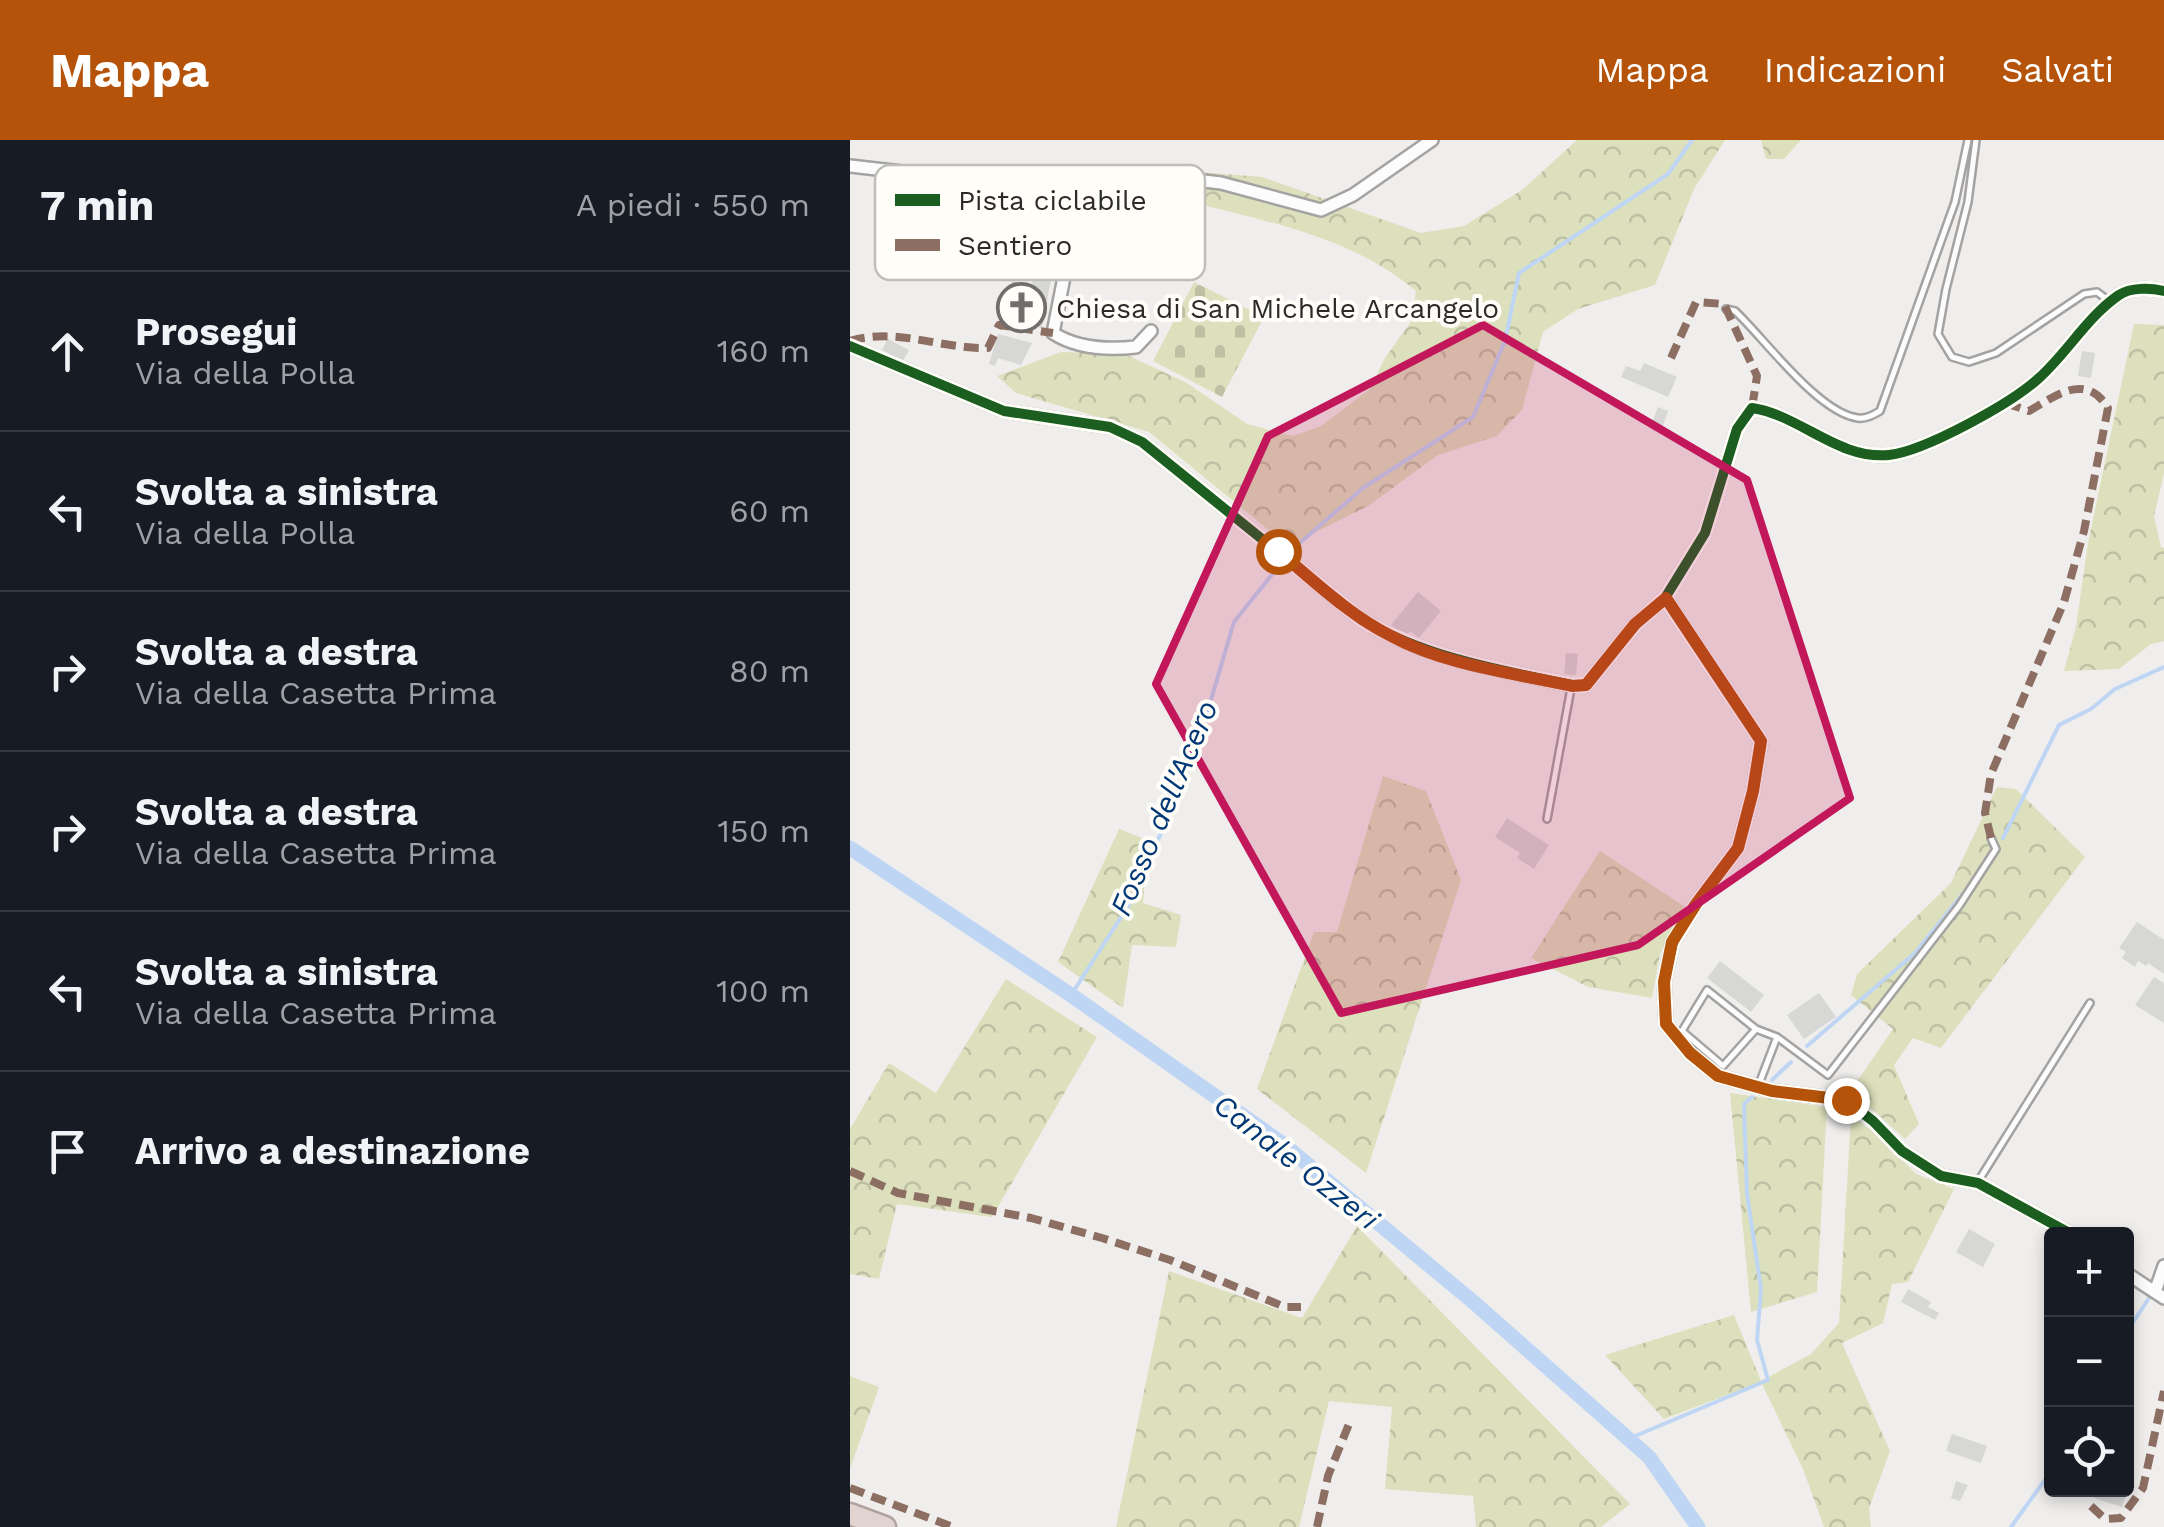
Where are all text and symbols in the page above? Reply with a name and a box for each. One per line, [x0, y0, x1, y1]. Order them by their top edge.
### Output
text: Mappa [50, 42, 209, 99]
text: Mappa [1596, 49, 1709, 91]
text: Indicazioni [1764, 49, 1946, 91]
text: Salvati [2001, 49, 2114, 91]
legend [875, 165, 1205, 280]
text: 7 min [40, 181, 154, 230]
text: Pista ciclabile [958, 184, 1147, 217]
text: A piedi · 550 m [576, 186, 810, 224]
text: Sentiero [958, 229, 1072, 262]
church icon: Chiesa di San Michele Arcangelo [995, 282, 1047, 334]
place label: Chiesa di San Michele Arcangelo [1056, 292, 1499, 325]
text: Prosegui [135, 310, 297, 354]
icon: ahead [40, 324, 95, 379]
text: 160 m [717, 332, 810, 370]
text: Via della Polla [135, 354, 355, 392]
text: Svolta a sinistra [135, 470, 438, 514]
icon: left [40, 484, 95, 539]
text: 60 m [729, 492, 810, 530]
text: Via della Polla [135, 514, 355, 552]
route start [1256, 529, 1302, 575]
text: Svolta a destra [135, 630, 418, 674]
icon: right [40, 644, 95, 699]
text: 80 m [729, 652, 810, 690]
text: Via della Casetta Prima [135, 674, 497, 712]
water label: Fosso dell'Acero [1102, 695, 1225, 921]
text: Svolta a destra [135, 790, 418, 834]
icon: right [40, 804, 95, 859]
text: 150 m [718, 812, 810, 850]
text: Via della Casetta Prima [135, 834, 497, 872]
text: Svolta a sinistra [135, 950, 438, 994]
icon: left [40, 964, 95, 1019]
text: 100 m [716, 972, 810, 1010]
text: Via della Casetta Prima [135, 994, 497, 1032]
route end [1824, 1078, 1870, 1124]
water label: Canale Ozzeri [1207, 1086, 1387, 1238]
icon: arrive [40, 1124, 95, 1179]
text: Arrivo a destinazione [135, 1129, 530, 1173]
map controls [2044, 1227, 2134, 1497]
button: + [2044, 1227, 2134, 1317]
button: − [2044, 1317, 2134, 1407]
button: locate [2044, 1407, 2134, 1497]

